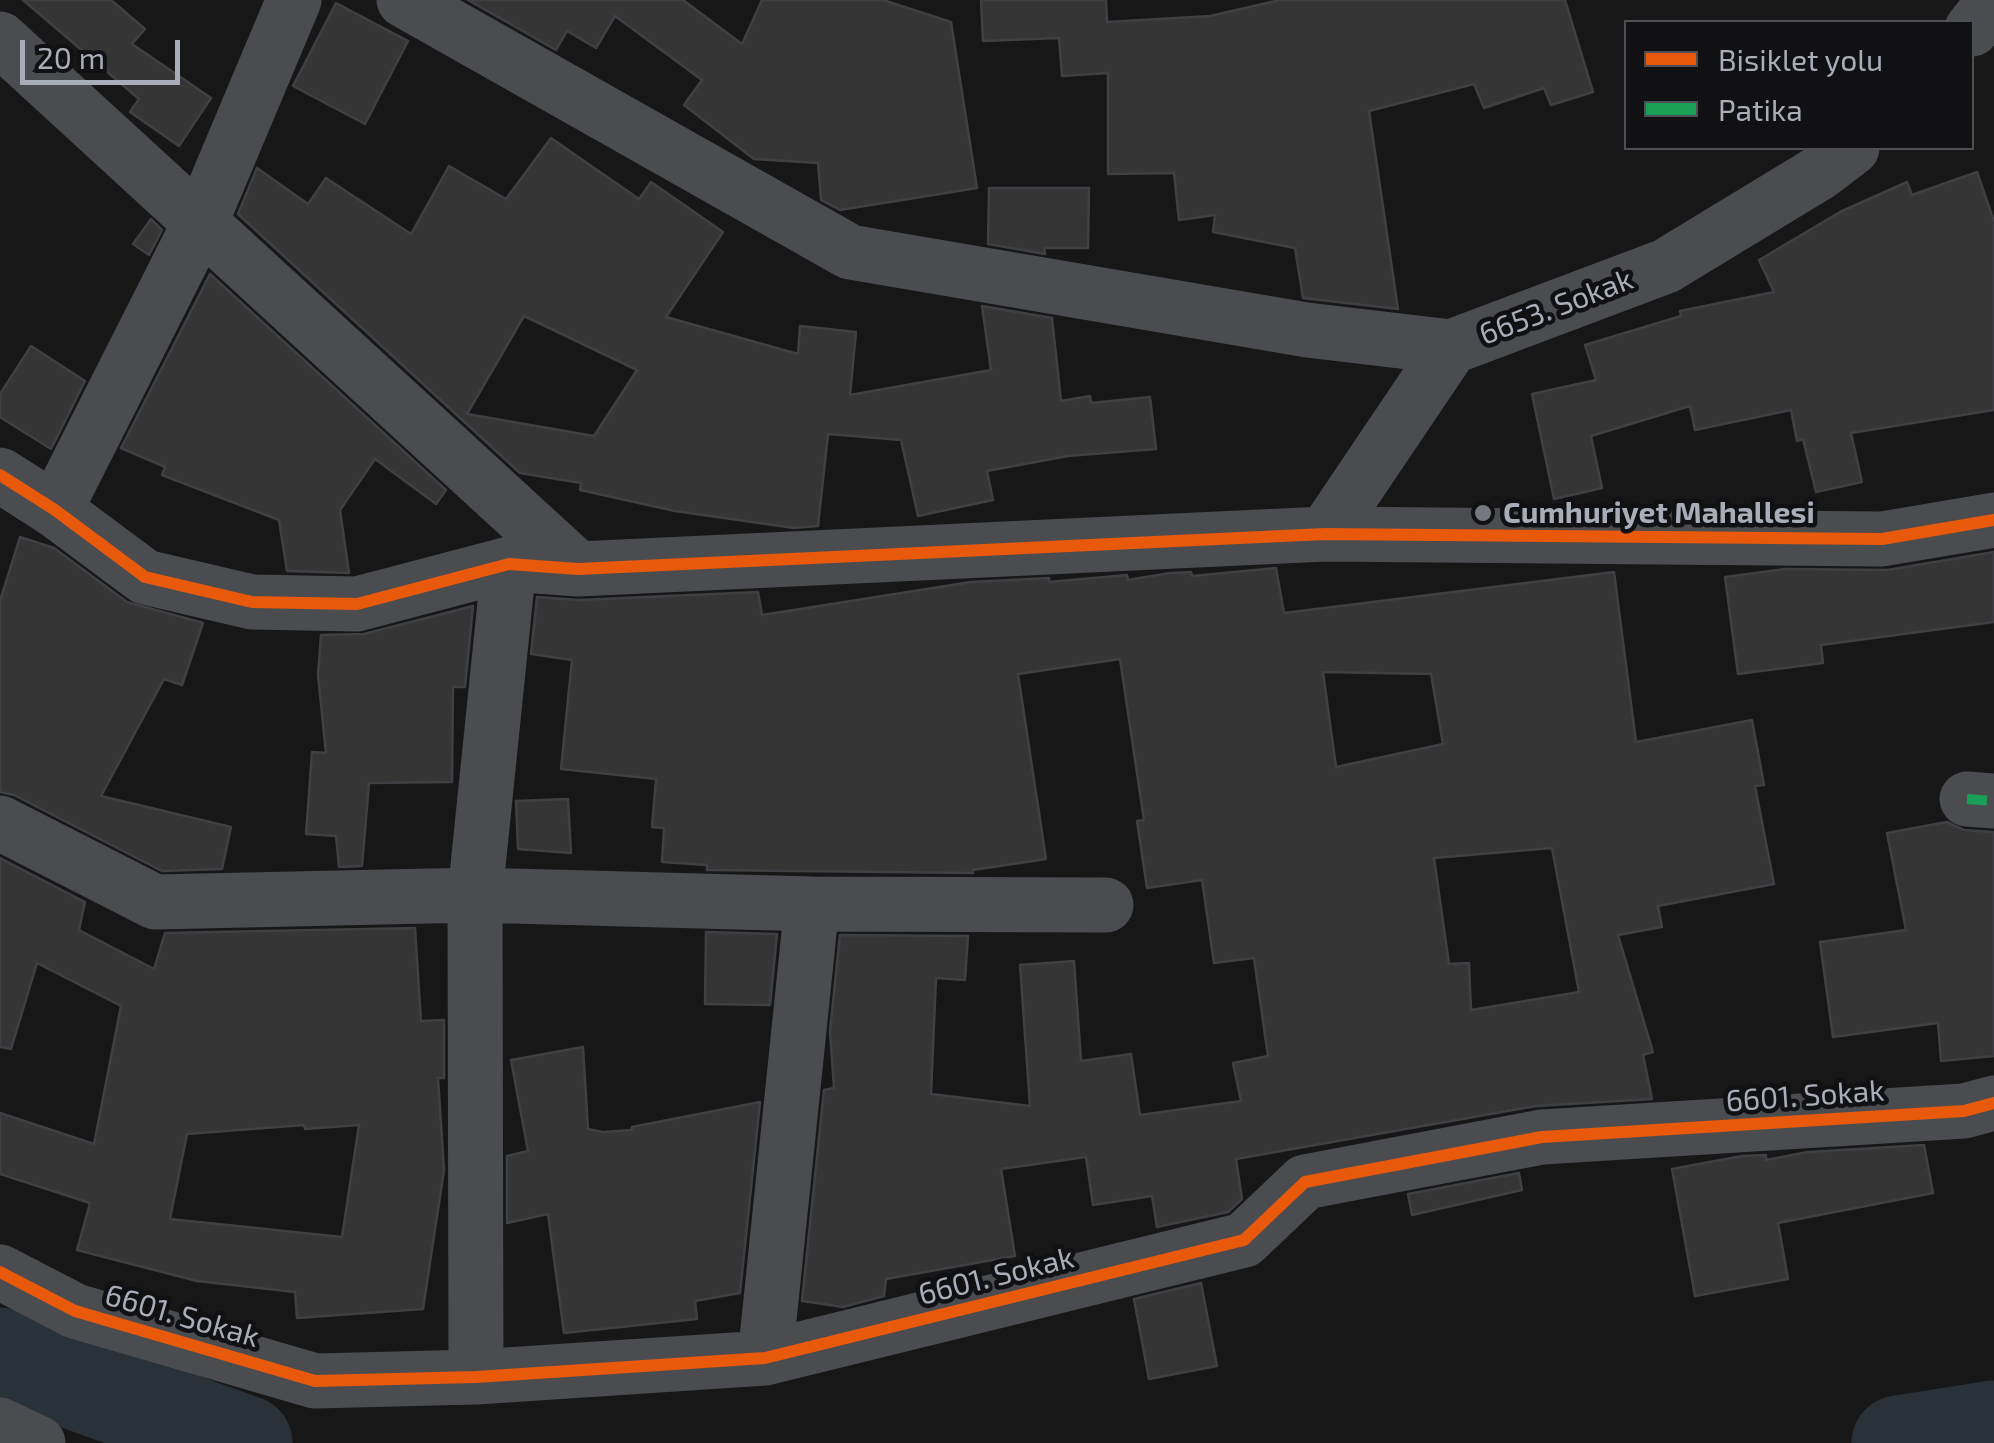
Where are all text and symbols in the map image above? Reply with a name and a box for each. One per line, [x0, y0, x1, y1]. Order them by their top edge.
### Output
scale bar [25, 20, 185, 82]
legend [1624, 20, 1974, 150]
text: 20 m [37, 39, 105, 75]
text: Bisiklet yolu [1718, 41, 1883, 77]
text: Patika [1718, 91, 1803, 127]
street label: 6653. Sokak [1474, 261, 1638, 353]
place label: Cumhuriyet Mahallesi [1503, 495, 1815, 531]
marker: Cumhuriyet Mahallesi [1472, 502, 1494, 524]
street label: 6601. Sokak [1725, 1073, 1885, 1119]
street label: 6601. Sokak [915, 1239, 1077, 1313]
street label: 6601. Sokak [101, 1277, 263, 1355]

